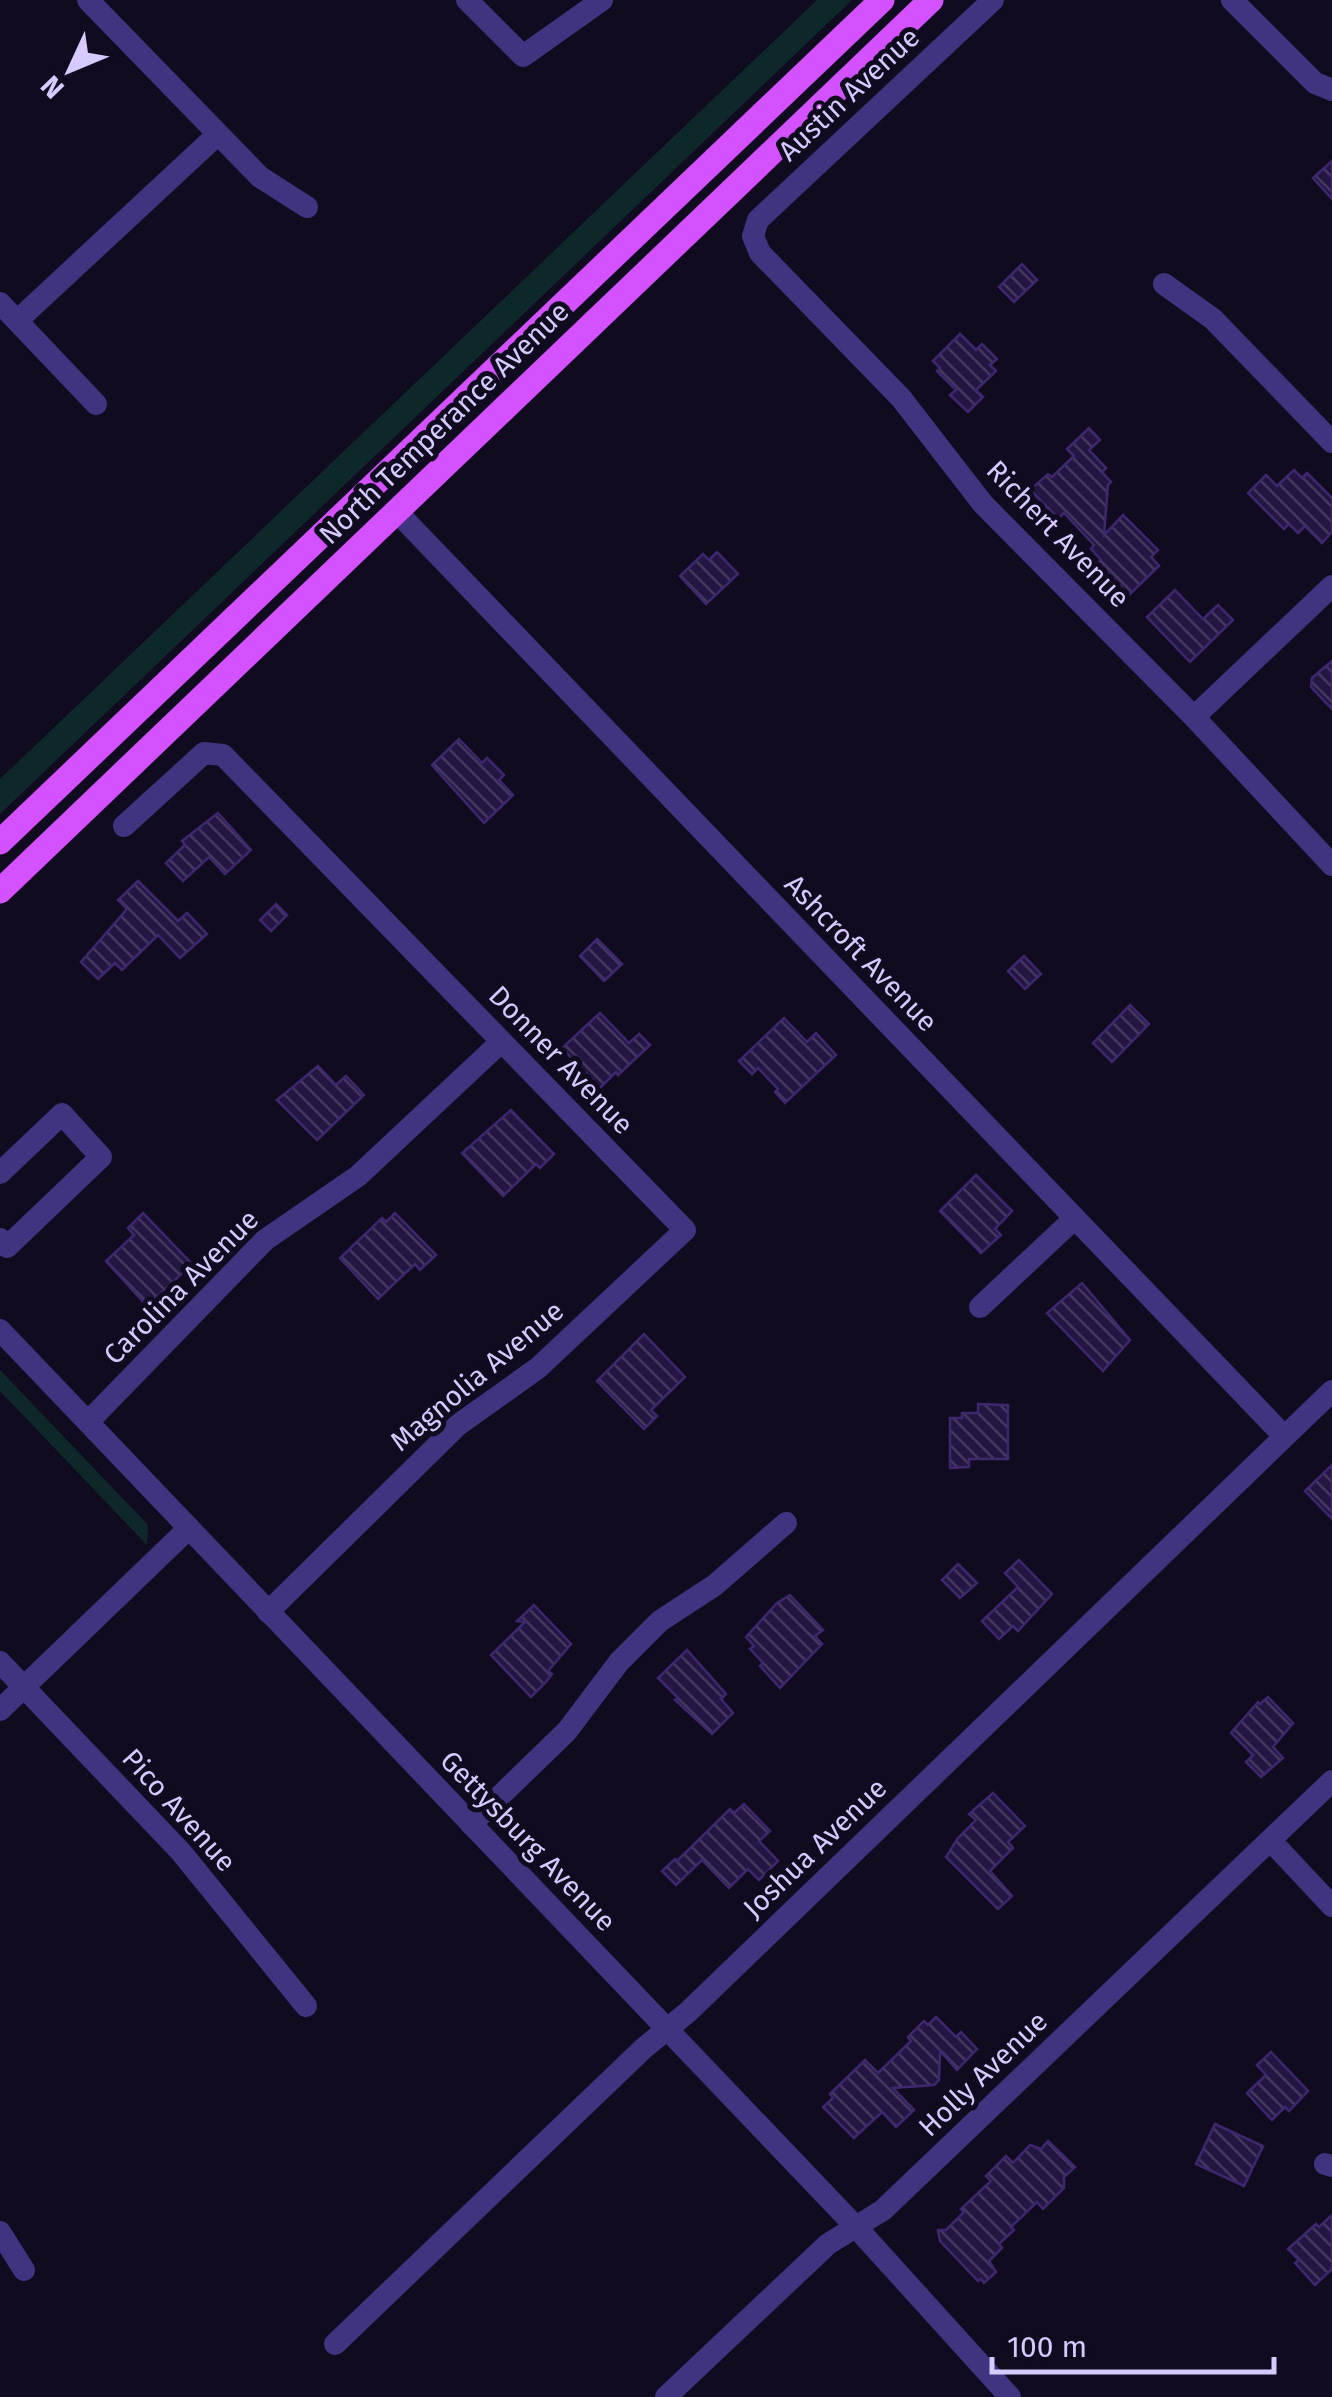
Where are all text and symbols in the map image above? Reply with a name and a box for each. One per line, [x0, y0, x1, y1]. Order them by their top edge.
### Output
north arrow [20, 20, 120, 120]
street label: Austin Avenue [772, 20, 926, 168]
text: N [34, 69, 71, 105]
street label: North Temperance Avenue [312, 295, 576, 551]
street label: Richert Avenue [980, 454, 1136, 614]
street label: Ashcroft Avenue [778, 868, 944, 1038]
street label: Donner Avenue [482, 979, 640, 1141]
street label: Carolina Avenue [97, 1203, 265, 1371]
street label: Magnolia Avenue [384, 1294, 570, 1458]
street label: Pico Avenue [115, 1742, 243, 1878]
street label: Gettysburg Avenue [434, 1744, 622, 1938]
street label: Joshua Avenue [737, 1771, 893, 1925]
street label: Holly Avenue [912, 2005, 1054, 2143]
scale bar [992, 2312, 1274, 2374]
text: 100 m [1007, 2329, 1087, 2365]

